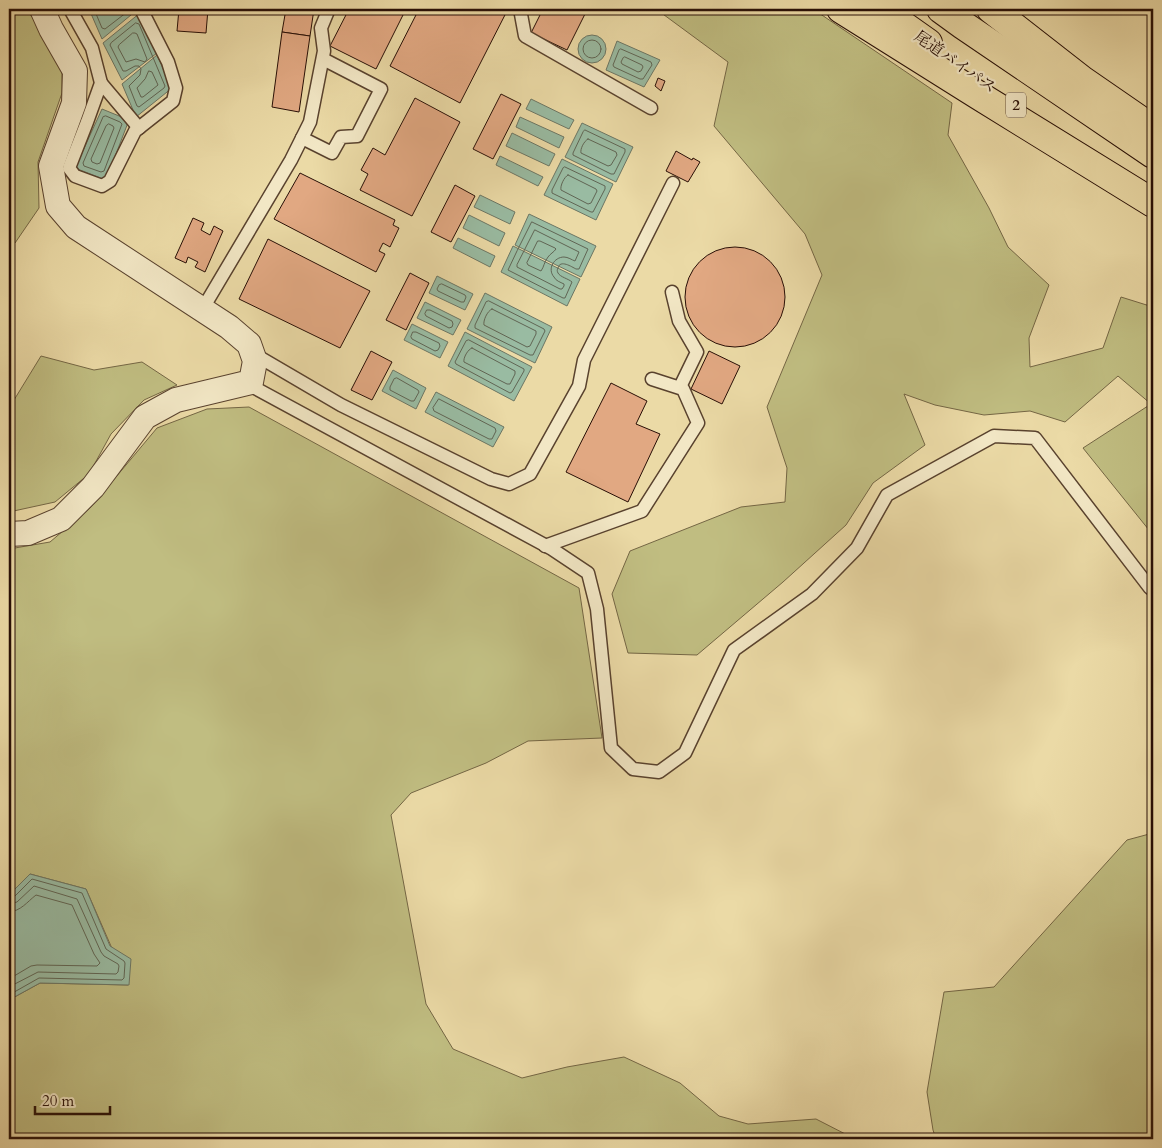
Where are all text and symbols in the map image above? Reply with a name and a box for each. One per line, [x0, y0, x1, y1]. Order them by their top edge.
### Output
street label: 尾道バイパス [909, 26, 1001, 98]
road number: 2 [1006, 92, 1026, 118]
scale bar [35, 1083, 110, 1115]
text: 20 m [42, 1091, 74, 1111]

